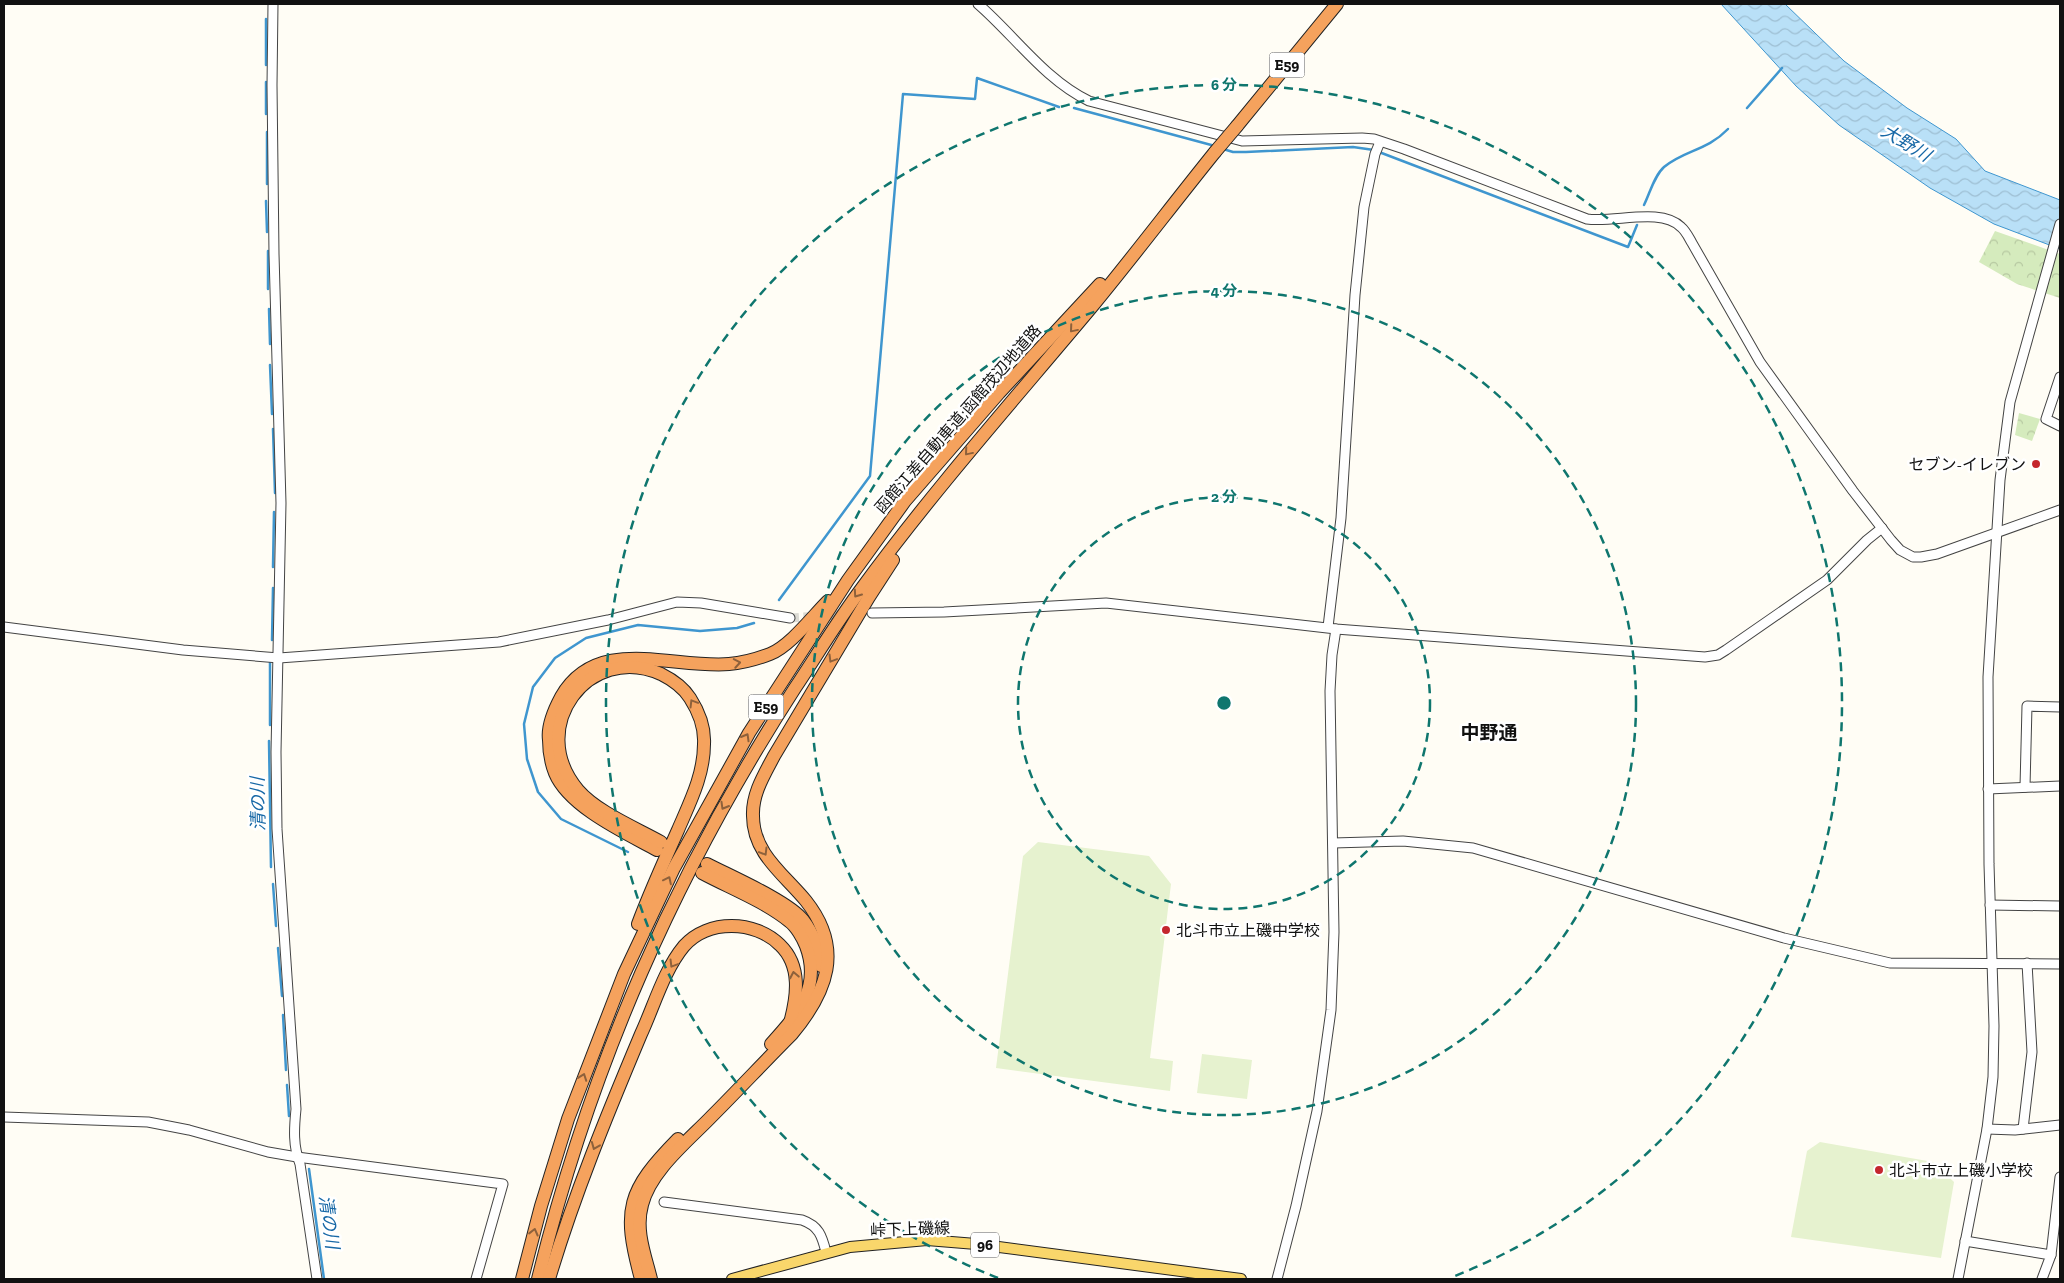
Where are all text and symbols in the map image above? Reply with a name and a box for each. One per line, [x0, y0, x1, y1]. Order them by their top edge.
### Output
road number: E59 [1270, 52, 1304, 78]
text: 6 分 [1211, 76, 1237, 94]
water label: 大野川 [1877, 120, 1937, 167]
text: 4 分 [1211, 282, 1237, 300]
street label: 函館江差自動車道;函館茂辺地道路 [871, 321, 1045, 517]
one-way arrow [1070, 323, 1079, 332]
one-way arrow [965, 447, 974, 456]
place label: セブン-イレブン [1908, 455, 2026, 474]
marker: セブン-イレブン [2030, 458, 2042, 470]
text: 2 分 [1211, 488, 1237, 506]
one-way arrow [854, 589, 863, 598]
one-way arrow [828, 654, 838, 663]
one-way arrow [732, 659, 741, 669]
road number: E59 [748, 694, 784, 720]
centre of rings [1215, 694, 1233, 712]
one-way arrow [689, 699, 699, 708]
district label: 中野通 [1460, 721, 1518, 744]
one-way arrow [740, 734, 750, 743]
water label: 清の川 [246, 775, 269, 831]
one-way arrow [720, 800, 730, 809]
one-way arrow [758, 846, 768, 855]
one-way arrow [662, 876, 672, 885]
place label: 北斗市立上磯中学校 [1176, 921, 1320, 940]
marker: 北斗市立上磯中学校 [1160, 924, 1172, 936]
one-way arrow [669, 959, 679, 968]
one-way arrow [790, 971, 800, 980]
one-way arrow [577, 1073, 587, 1082]
one-way arrow [591, 1141, 601, 1149]
place label: 北斗市立上磯小学校 [1889, 1161, 2033, 1180]
marker: 北斗市立上磯小学校 [1873, 1164, 1885, 1176]
water label: 清の川 [314, 1194, 344, 1252]
street label: 峠下上磯線 [870, 1218, 950, 1240]
one-way arrow [528, 1228, 539, 1236]
road number: 96 [971, 1232, 999, 1258]

